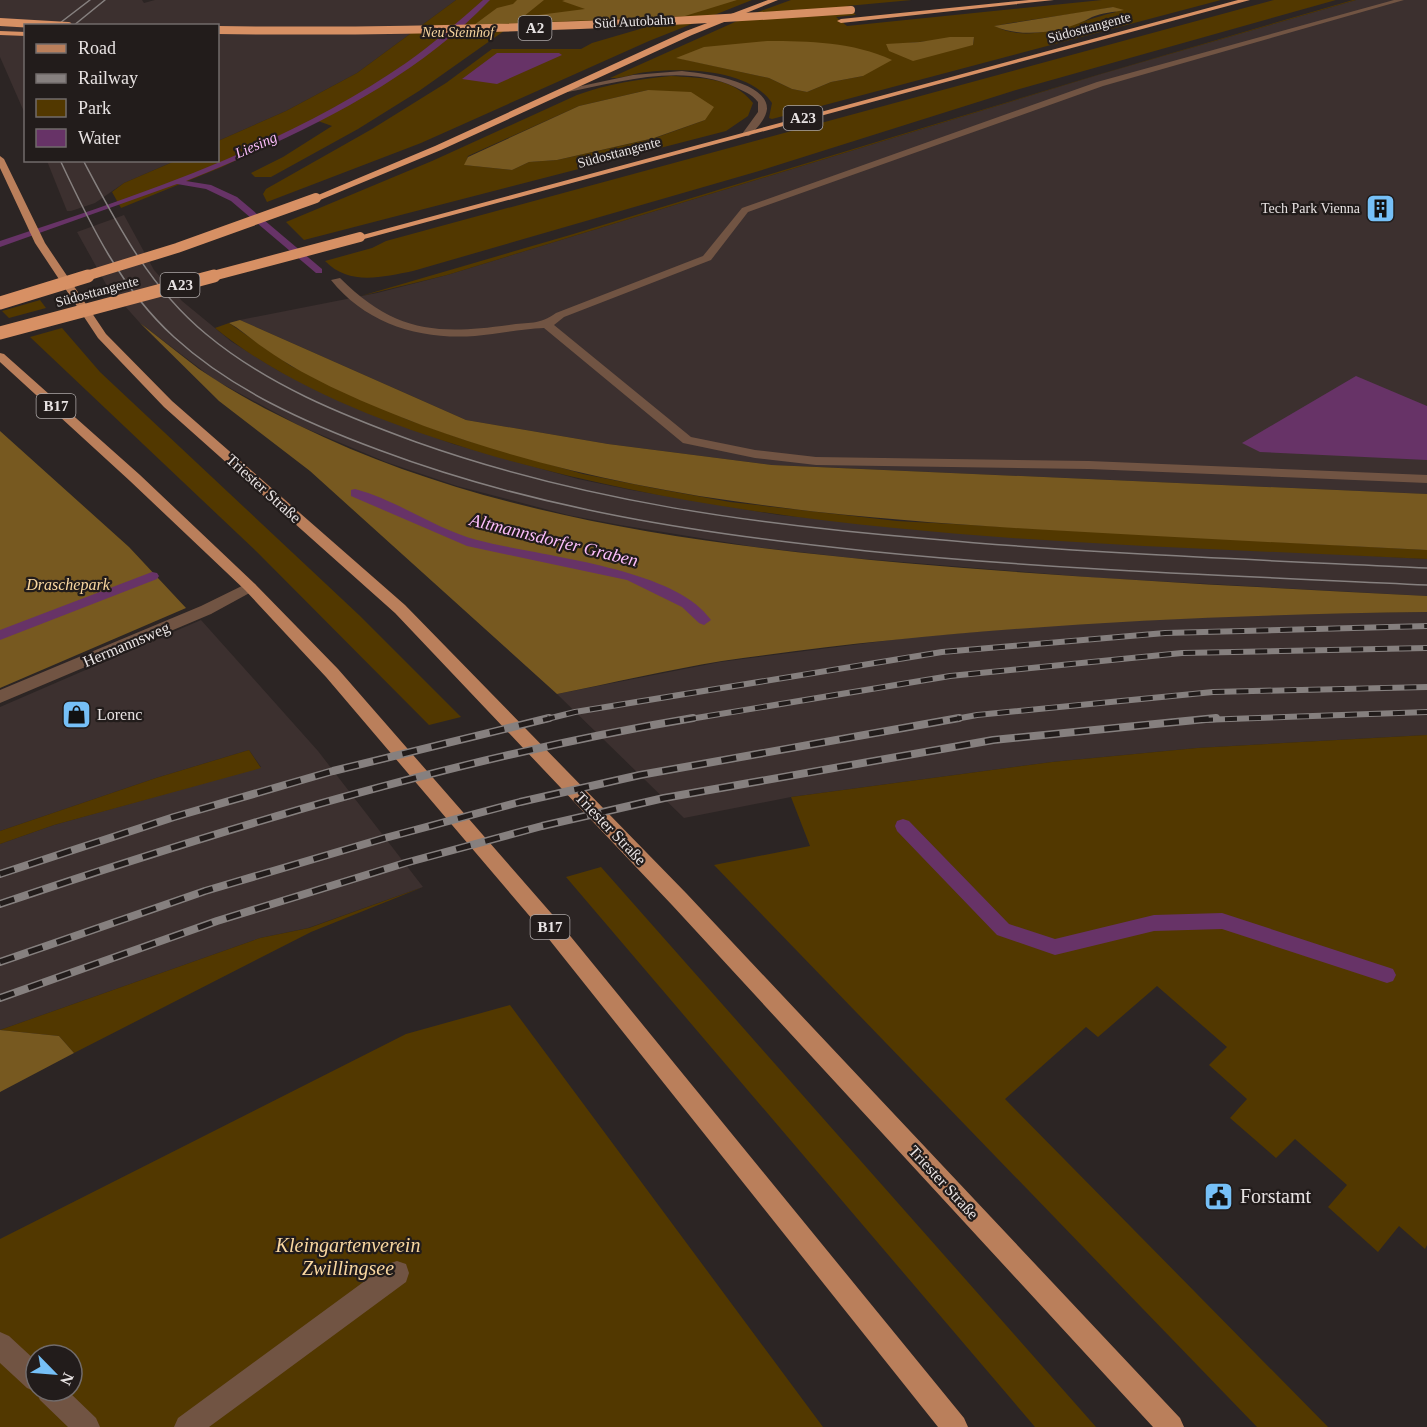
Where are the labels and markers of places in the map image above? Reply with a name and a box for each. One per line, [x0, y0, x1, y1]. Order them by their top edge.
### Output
building icon: Tech Park Vienna [1365, 192, 1397, 224]
place label: Tech Park Vienna [1261, 201, 1361, 216]
shop icon: Lorenc [60, 698, 92, 730]
place label: Lorenc [97, 706, 142, 723]
public building icon: Forstamt [1203, 1180, 1235, 1212]
place label: Forstamt [1240, 1185, 1312, 1207]

